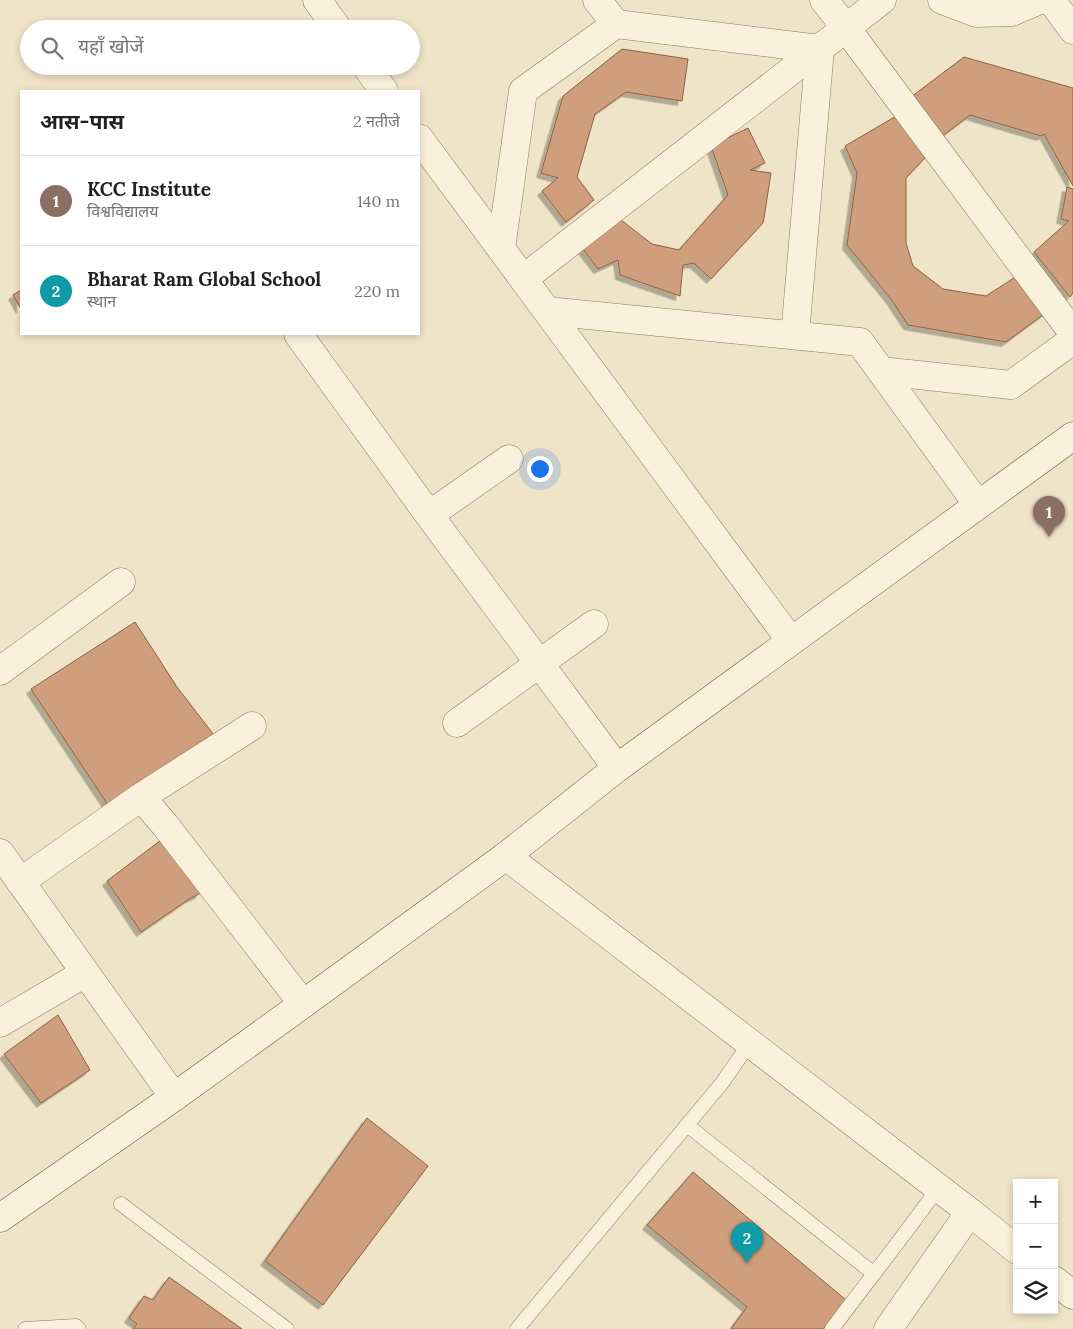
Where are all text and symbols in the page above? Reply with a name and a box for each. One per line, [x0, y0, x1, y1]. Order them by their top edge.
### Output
search box [20, 20, 420, 75]
icon: search [38, 34, 66, 62]
text: यहाँ खोजें [78, 34, 144, 58]
text: आस-पास [40, 108, 124, 135]
text: 2 नतीजे [353, 111, 400, 131]
text: KCC Institute [87, 177, 211, 201]
text: 1 [53, 191, 59, 211]
text: 140 m [357, 191, 400, 211]
text: विश्वविद्यालय [87, 201, 158, 221]
text: Bharat Ram Global School [87, 267, 321, 291]
text: 2 [52, 281, 60, 301]
text: 220 m [354, 281, 400, 301]
text: स्थान [87, 291, 116, 311]
your location [527, 456, 553, 482]
pin: 1 [1033, 496, 1065, 537]
map controls [1013, 1179, 1058, 1314]
button: + [1013, 1179, 1058, 1224]
pin: 2 [731, 1222, 763, 1263]
button: − [1013, 1224, 1058, 1269]
button: layers [1013, 1269, 1058, 1314]

